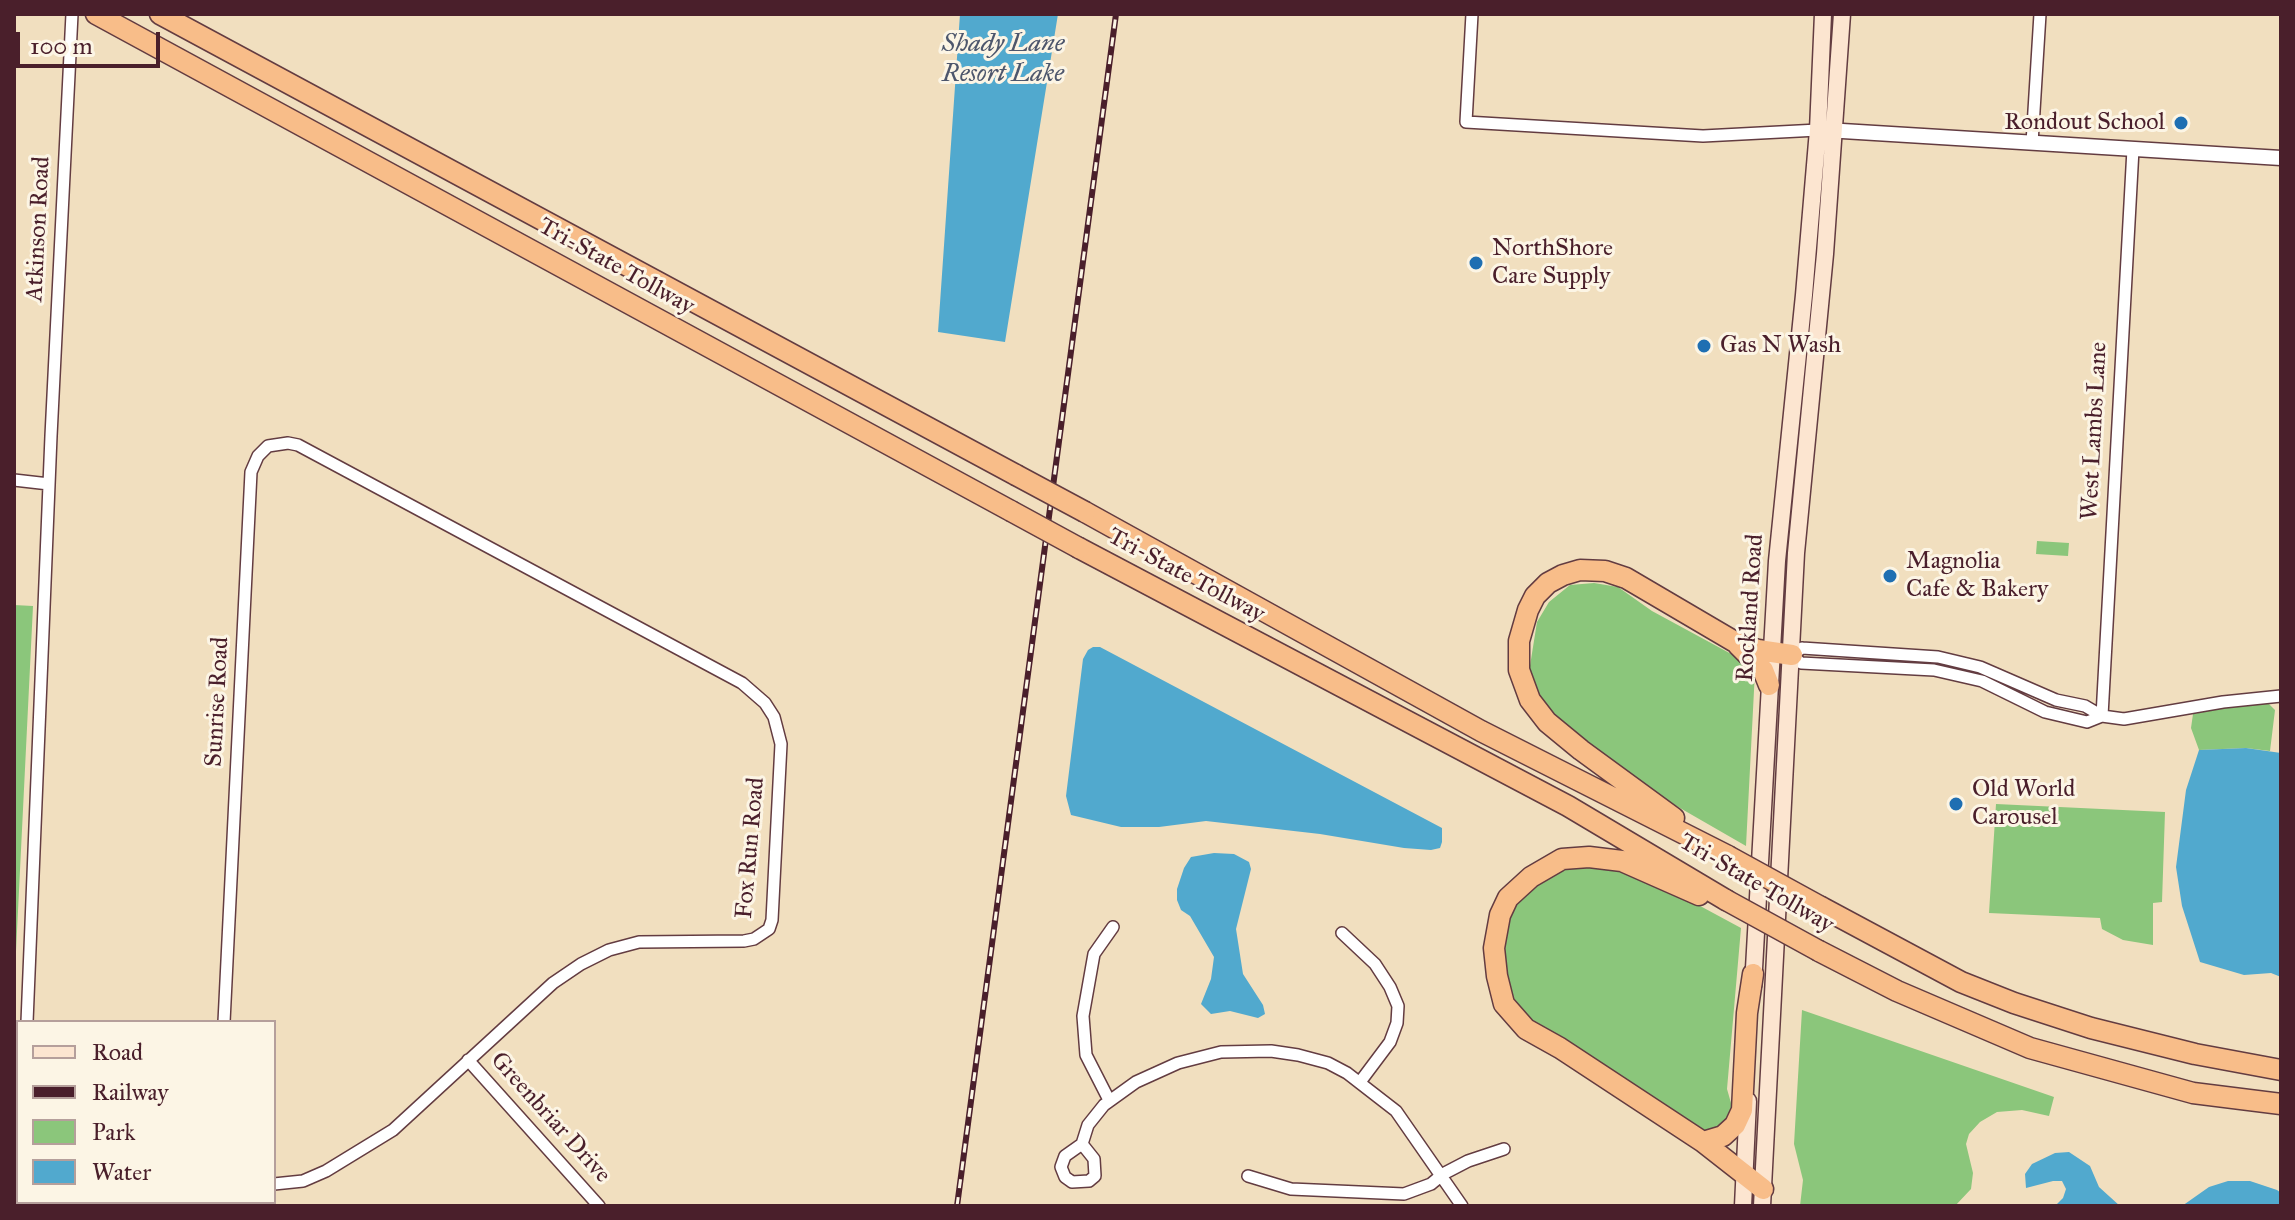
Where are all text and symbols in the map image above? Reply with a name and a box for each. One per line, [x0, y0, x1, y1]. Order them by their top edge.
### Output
scale bar [20, 16, 164, 66]
water label: Shady Lane Resort Lake [942, 29, 1064, 90]
text: 100 m [30, 31, 93, 61]
place label: Rondout School [2004, 109, 2165, 137]
marker: Rondout School [2172, 114, 2190, 132]
street label: Atkinson Road [21, 156, 57, 302]
street label: Tri-State Tollway [533, 212, 699, 322]
place label: NorthShore Care Supply [1492, 235, 1613, 291]
marker: NorthShore Care Supply [1467, 254, 1485, 272]
place label: Gas N Wash [1720, 332, 1841, 360]
marker: Gas N Wash [1695, 337, 1713, 355]
street label: West Lambs Lane [2076, 341, 2114, 521]
street label: Tri-State Tollway [1103, 523, 1269, 629]
street label: Rockland Road [1731, 533, 1771, 683]
place label: Magnolia Cafe & Bakery [1906, 548, 2048, 604]
marker: Magnolia Cafe & Bakery [1881, 567, 1899, 585]
street label: Sunrise Road [200, 636, 236, 768]
street label: Fox Run Road [730, 776, 772, 920]
place label: Old World Carousel [1972, 776, 2075, 832]
marker: Old World Carousel [1947, 795, 1965, 813]
street label: Tri-State Tollway [1674, 828, 1838, 940]
legend [16, 1020, 276, 1204]
text: Road [92, 1037, 143, 1067]
street label: Greenbriar Drive [484, 1047, 616, 1189]
text: Railway [92, 1077, 169, 1107]
text: Park [92, 1117, 135, 1147]
text: Water [92, 1157, 151, 1187]

